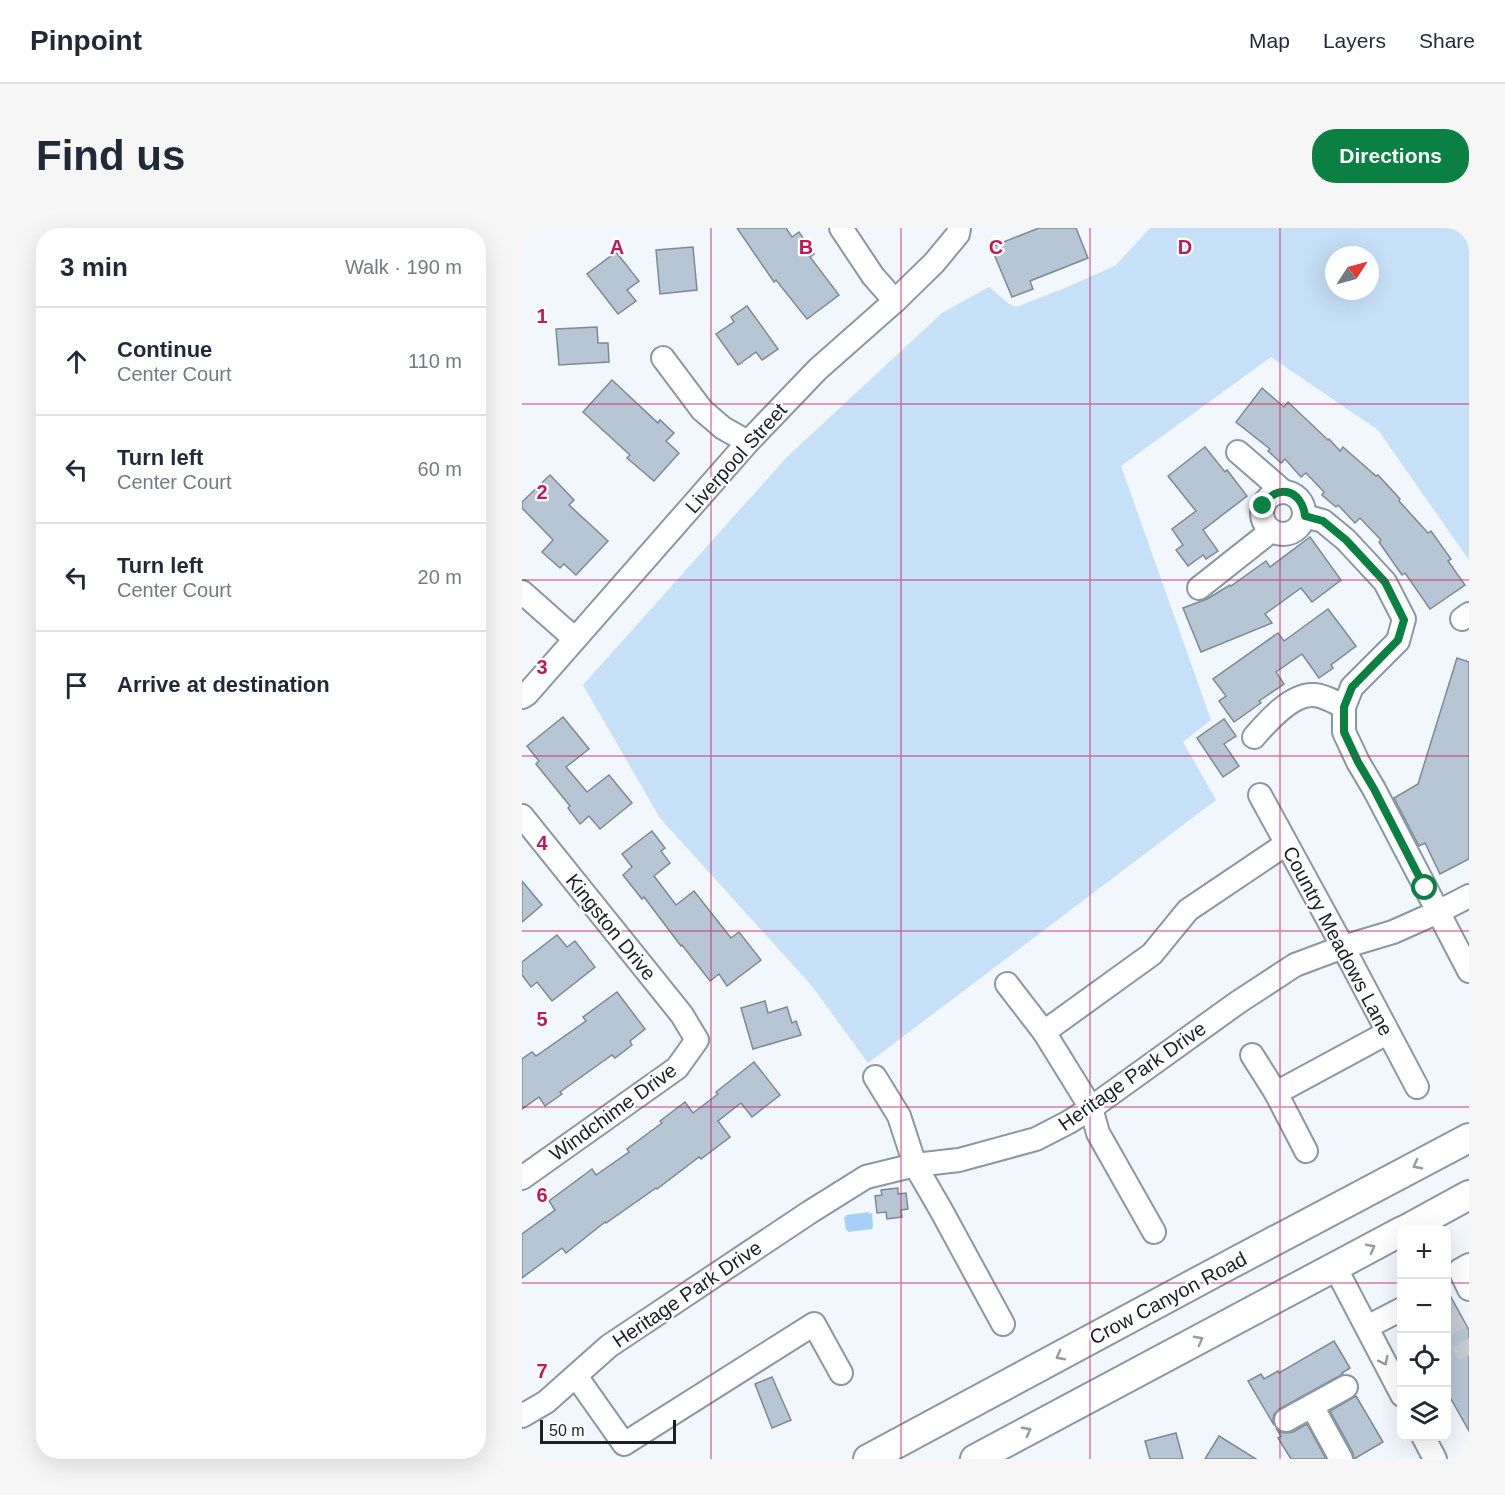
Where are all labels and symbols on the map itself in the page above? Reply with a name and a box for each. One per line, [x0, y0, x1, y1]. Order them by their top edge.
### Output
text: A [610, 236, 624, 258]
text: B [799, 236, 813, 258]
text: C [989, 236, 1003, 258]
text: D [1178, 236, 1192, 258]
north arrow [1325, 246, 1379, 300]
text: 1 [536, 305, 548, 327]
street label: Liverpool Street [681, 398, 791, 517]
text: 2 [536, 481, 548, 503]
route end [1249, 492, 1275, 518]
text: 3 [536, 656, 548, 678]
text: 4 [536, 832, 548, 854]
street label: Country Meadows Lane [1279, 843, 1397, 1039]
street label: Kingston Drive [562, 870, 660, 984]
route start [1411, 874, 1437, 900]
text: 5 [536, 1008, 548, 1030]
street label: Heritage Park Drive [1054, 1017, 1210, 1135]
street label: Windchime Drive [545, 1059, 681, 1165]
one-way arrow [1413, 1158, 1424, 1169]
text: 6 [536, 1184, 548, 1206]
street label: Heritage Park Drive [609, 1236, 765, 1352]
one-way arrow [1364, 1244, 1375, 1255]
street label: Crow Canyon Road [1086, 1247, 1250, 1349]
one-way arrow [1192, 1336, 1203, 1347]
one-way arrow [1056, 1349, 1066, 1360]
one-way arrow [1377, 1355, 1388, 1365]
text: 7 [536, 1360, 548, 1382]
scale bar [540, 1417, 676, 1444]
one-way arrow [1020, 1427, 1031, 1439]

